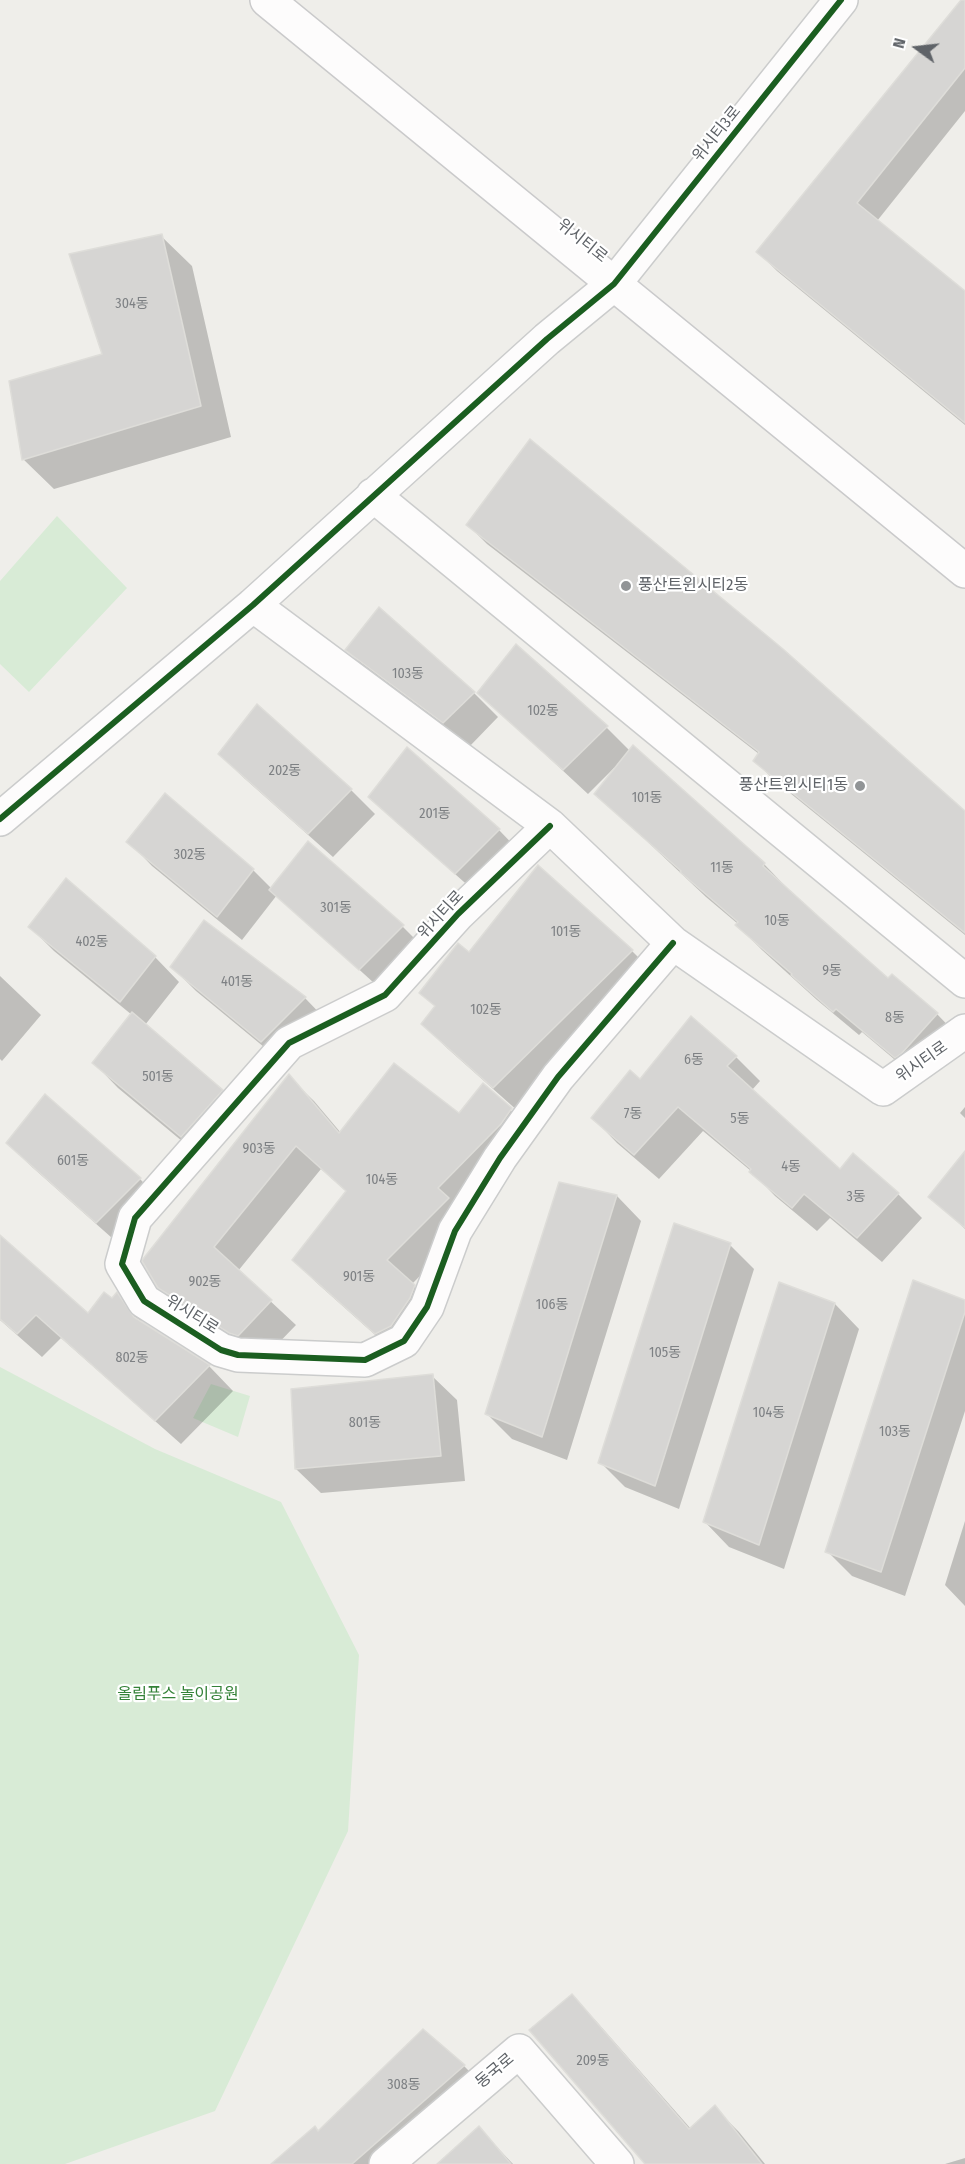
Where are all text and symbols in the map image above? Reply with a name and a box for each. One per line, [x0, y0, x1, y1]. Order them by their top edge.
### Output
north arrow [887, 18, 947, 78]
text: N [889, 36, 910, 50]
street label: 위시티3로 [689, 102, 745, 166]
street label: 위시티로 [553, 215, 611, 267]
house number: 304동 [115, 296, 149, 312]
place label: 풍산트윈시티2동 [638, 576, 748, 596]
marker: 풍산트윈시티2동 [619, 579, 633, 593]
house number: 103동 [392, 666, 424, 682]
house number: 102동 [527, 703, 559, 719]
house number: 202동 [269, 763, 301, 779]
place label: 풍산트윈시티1동 [739, 776, 848, 796]
marker: 풍산트윈시티1동 [853, 779, 867, 793]
house number: 101동 [632, 790, 662, 806]
house number: 201동 [419, 806, 451, 822]
house number: 302동 [174, 847, 206, 863]
house number: 11동 [710, 860, 734, 876]
street label: 위시티로 [414, 887, 468, 943]
house number: 301동 [320, 900, 352, 916]
house number: 10동 [764, 913, 790, 929]
house number: 101동 [551, 924, 581, 940]
house number: 402동 [76, 934, 108, 950]
house number: 9동 [822, 963, 842, 979]
house number: 401동 [221, 974, 253, 990]
house number: 102동 [470, 1002, 502, 1018]
house number: 8동 [885, 1010, 905, 1026]
street label: 위시티로 [892, 1037, 952, 1087]
house number: 6동 [684, 1052, 704, 1068]
house number: 501동 [142, 1069, 174, 1085]
house number: 7동 [624, 1106, 642, 1122]
house number: 5동 [730, 1111, 750, 1127]
house number: 903동 [242, 1141, 276, 1157]
house number: 601동 [57, 1153, 89, 1169]
house number: 4동 [781, 1159, 801, 1175]
house number: 104동 [366, 1172, 398, 1188]
house number: 3동 [846, 1189, 866, 1205]
house number: 901동 [343, 1269, 375, 1285]
house number: 902동 [189, 1274, 221, 1290]
street label: 위시티로 [162, 1291, 222, 1339]
house number: 106동 [536, 1297, 568, 1313]
house number: 105동 [649, 1345, 681, 1361]
house number: 802동 [115, 1350, 149, 1366]
house number: 104동 [753, 1405, 785, 1421]
house number: 801동 [349, 1415, 381, 1431]
house number: 103동 [879, 1424, 911, 1440]
park label: 올림푸스 놀이공원 [117, 1685, 239, 1705]
street label: 동국로 [472, 2049, 518, 2093]
house number: 209동 [576, 2053, 610, 2069]
house number: 308동 [387, 2077, 421, 2093]

